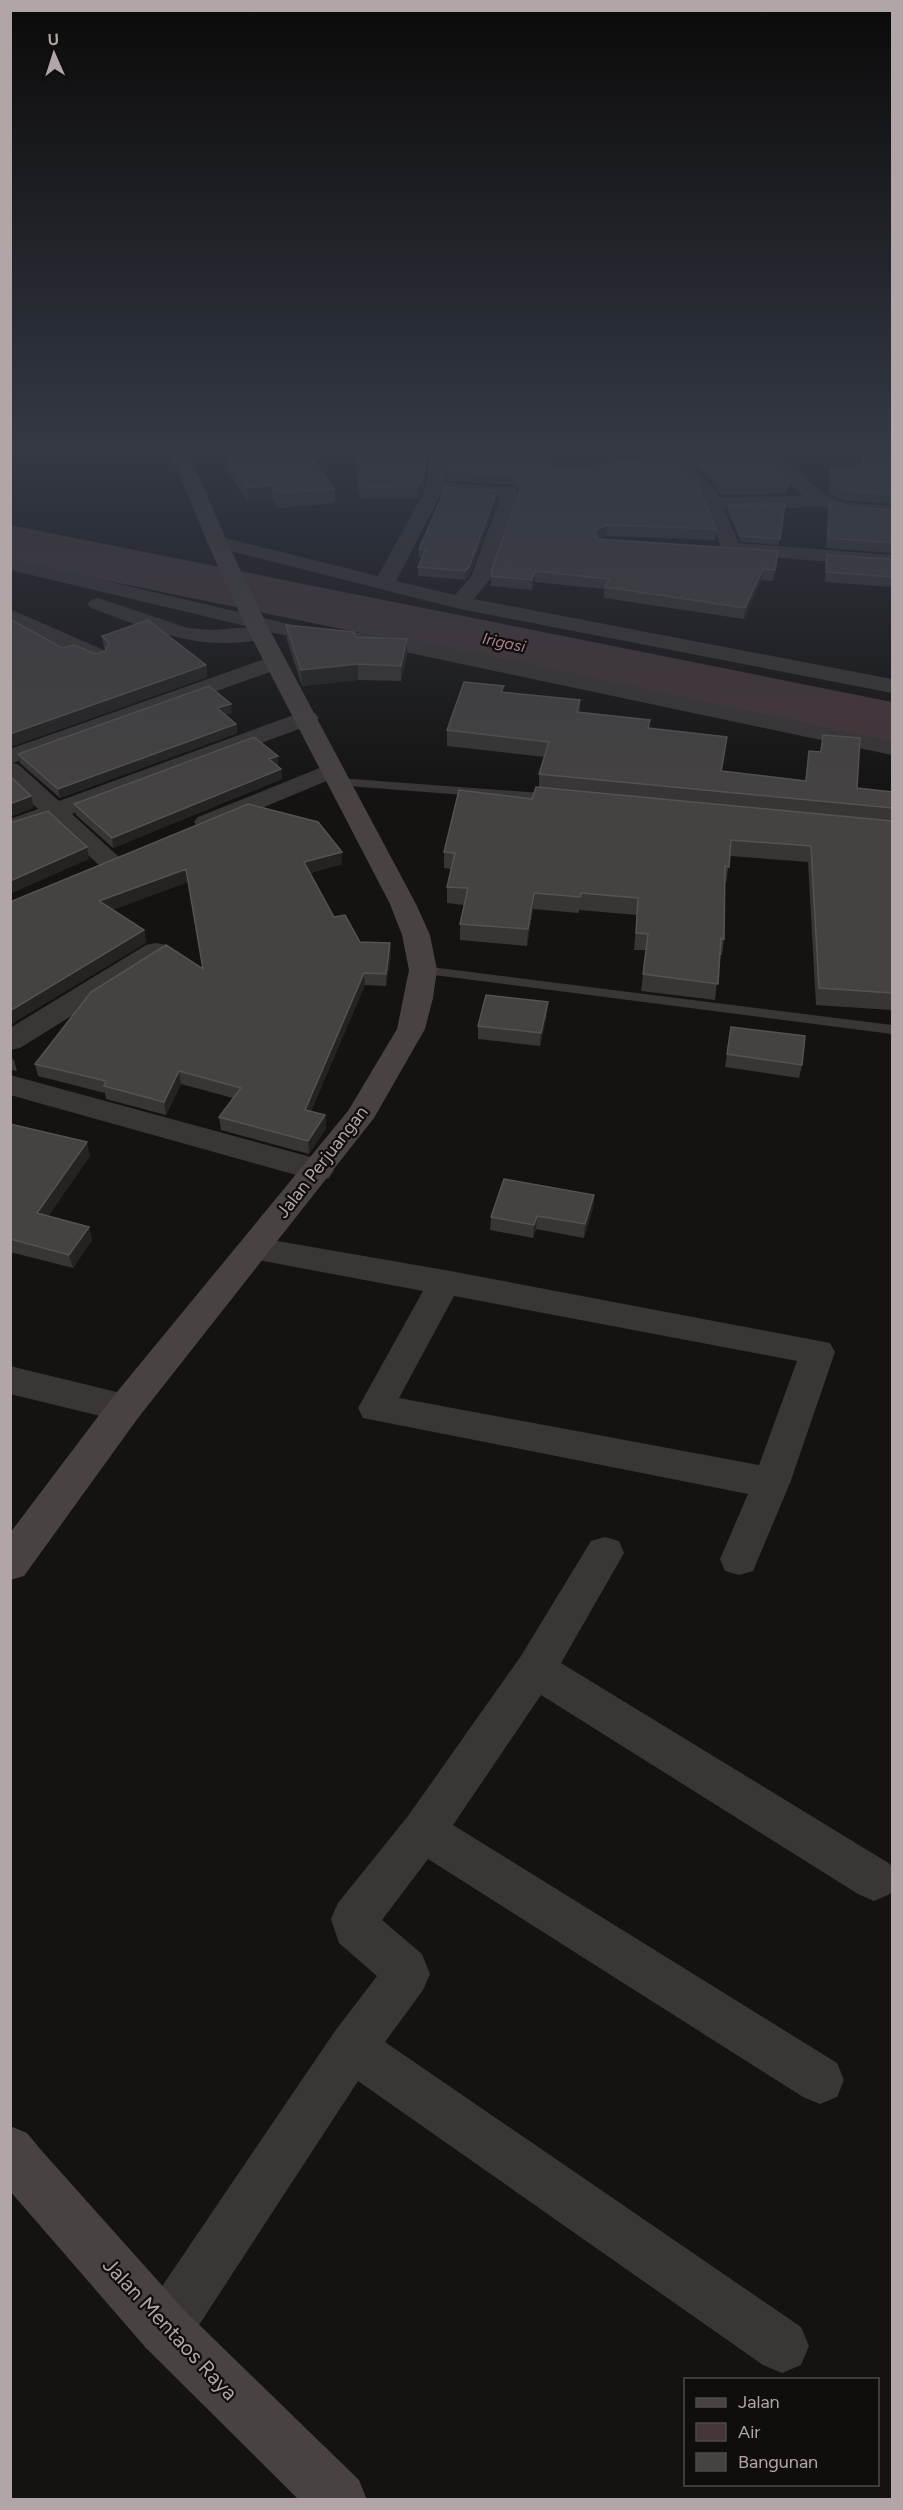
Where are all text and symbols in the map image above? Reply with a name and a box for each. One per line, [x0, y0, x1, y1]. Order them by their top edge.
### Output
north arrow [24, 24, 84, 84]
text: U [47, 30, 59, 49]
water label: Irigasi [481, 629, 527, 656]
street label: Jalan Perjuangan [271, 1102, 373, 1222]
street label: Jalan Mentaos Raya [98, 2252, 243, 2405]
legend [684, 2378, 879, 2486]
text: Jalan [738, 2391, 780, 2413]
text: Air [738, 2421, 760, 2443]
text: Bangunan [738, 2451, 818, 2473]

